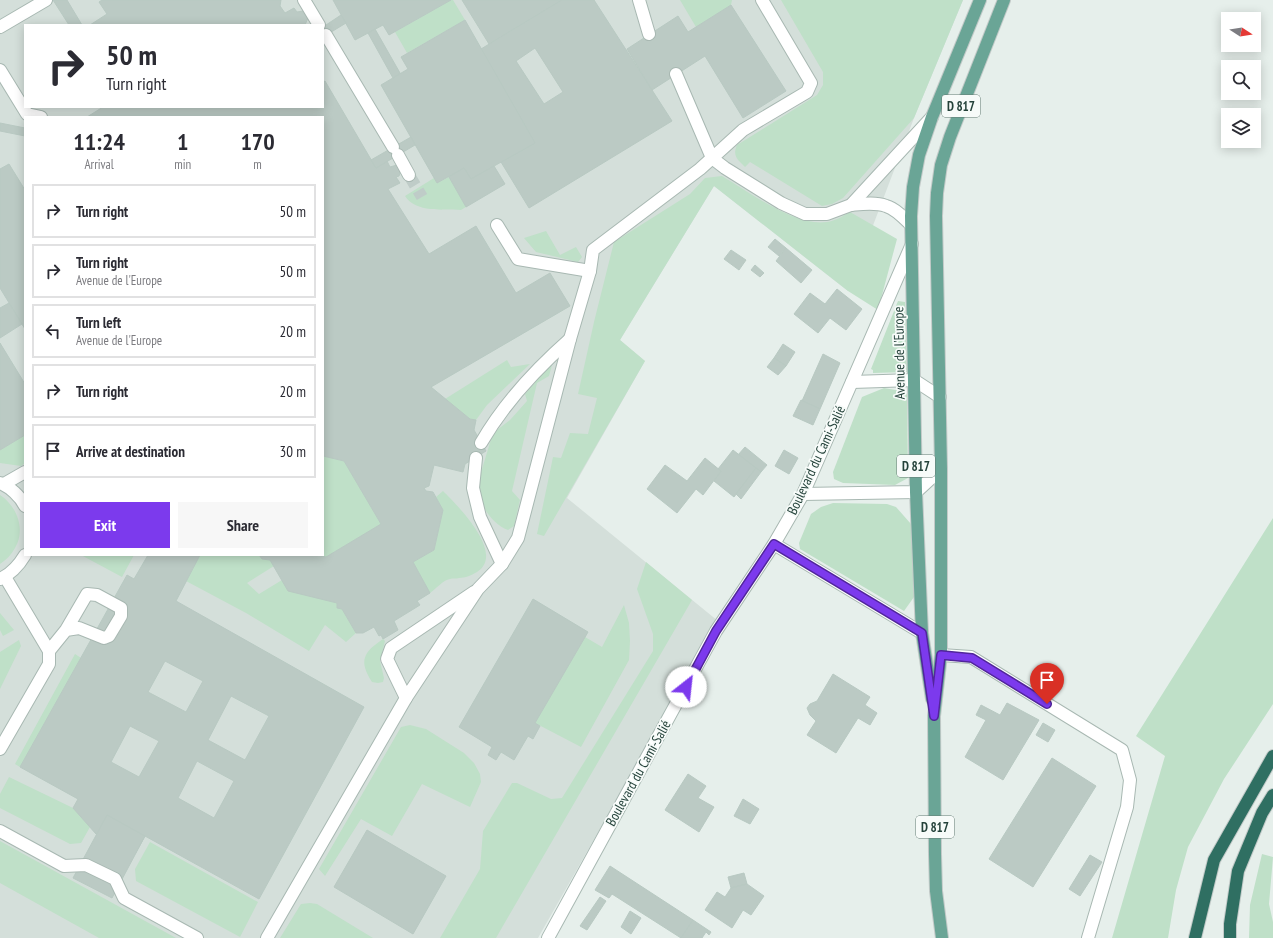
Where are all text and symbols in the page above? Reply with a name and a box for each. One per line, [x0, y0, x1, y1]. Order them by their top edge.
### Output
north arrow [1221, 12, 1261, 52]
map controls [1221, 12, 1261, 148]
text: 50 m [106, 36, 157, 73]
icon: right [40, 40, 92, 92]
button: search [1221, 60, 1261, 100]
text: Turn right [106, 72, 166, 95]
road number: D 817 [942, 95, 980, 117]
button: layers [1221, 108, 1261, 148]
text: 11:24 [73, 126, 125, 157]
text: 1 [177, 126, 188, 157]
text: 170 [240, 126, 275, 157]
text: Arrival [84, 156, 114, 173]
text: min [174, 156, 191, 173]
text: m [253, 156, 262, 173]
icon: right [42, 200, 64, 222]
text: Turn right [76, 202, 128, 221]
text: 50 m [280, 202, 306, 221]
text: Turn right [76, 253, 128, 272]
icon: right [42, 260, 64, 282]
text: 50 m [280, 262, 306, 281]
text: Avenue de l'Europe [76, 272, 162, 289]
street label: Avenue de l'Europe [889, 306, 909, 400]
text: Turn left [76, 313, 121, 332]
icon: left [42, 320, 64, 342]
text: 20 m [280, 322, 306, 341]
text: Avenue de l'Europe [76, 332, 162, 349]
icon: right [42, 380, 64, 402]
text: Turn right [76, 382, 128, 401]
text: 20 m [280, 382, 306, 401]
street label: Boulevard du Cami-Salié [783, 402, 849, 517]
icon: arrive [42, 440, 64, 462]
text: Arrive at destination [76, 442, 185, 461]
text: 30 m [280, 442, 306, 461]
road number: D 817 [897, 455, 935, 477]
button: Exit [40, 502, 170, 548]
button: Share [178, 502, 308, 548]
pin [1030, 663, 1064, 704]
position arrow [665, 666, 707, 708]
icon: arrive [1036, 669, 1058, 691]
street label: Boulevard du Cami-Salié [601, 717, 675, 829]
road number: D 817 [916, 816, 954, 838]

